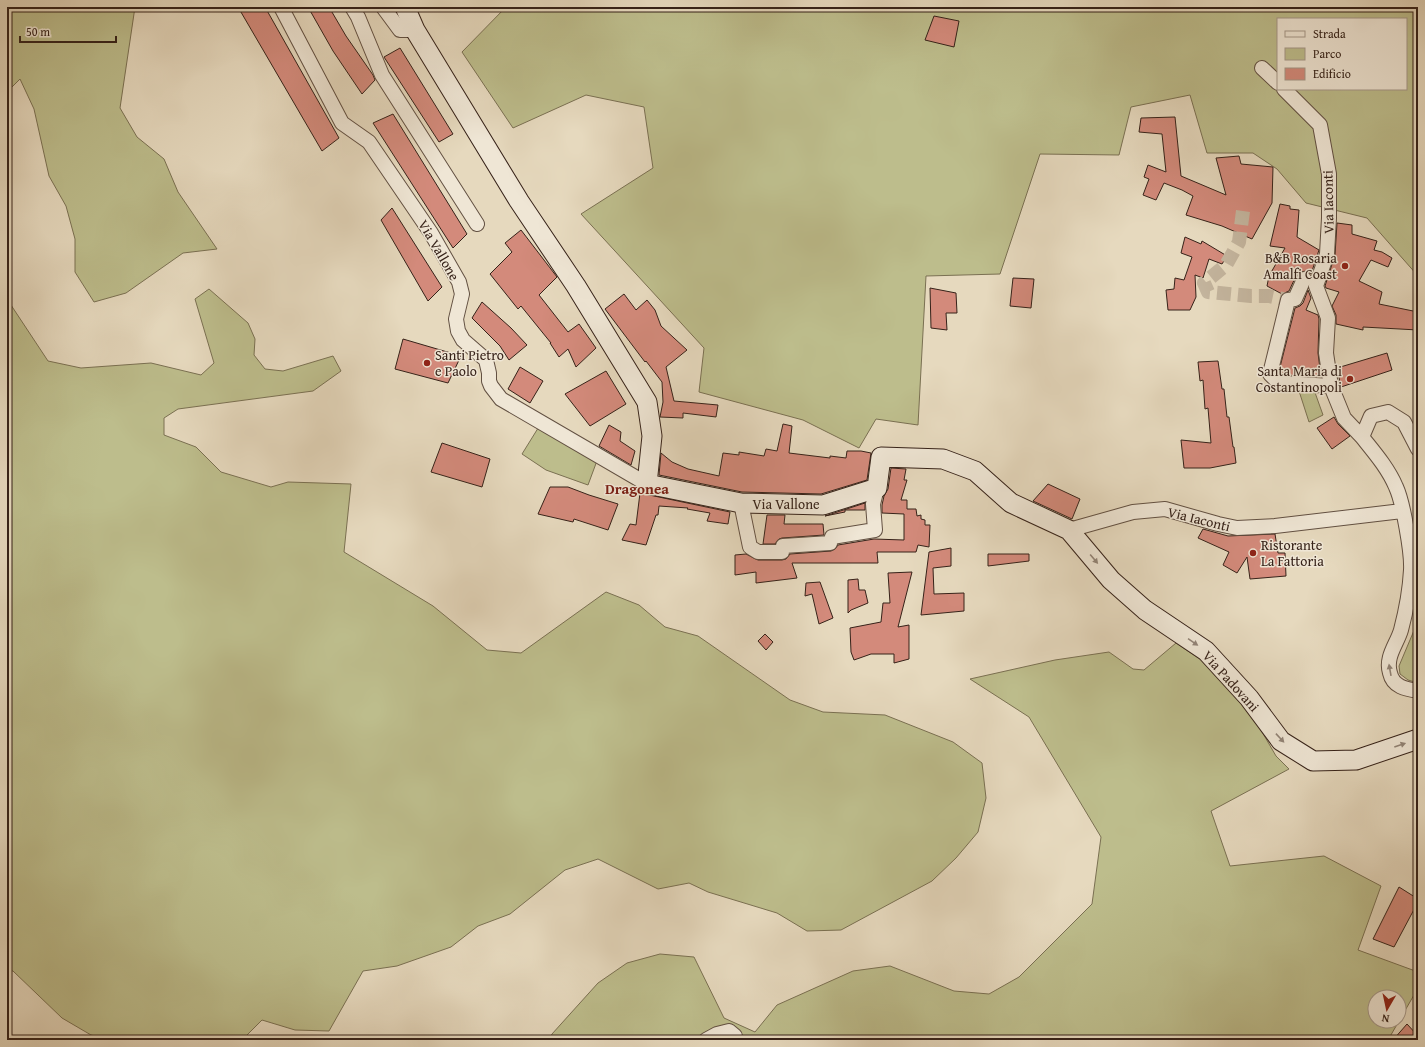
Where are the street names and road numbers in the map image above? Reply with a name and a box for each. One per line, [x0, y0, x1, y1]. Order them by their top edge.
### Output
street label: Via Iaconti [1317, 170, 1339, 234]
street label: Via Vallone [414, 216, 465, 284]
street label: Via Vallone [752, 494, 820, 514]
street label: Via Iaconti [1166, 502, 1232, 536]
street label: Via Padovani [1198, 646, 1264, 716]

